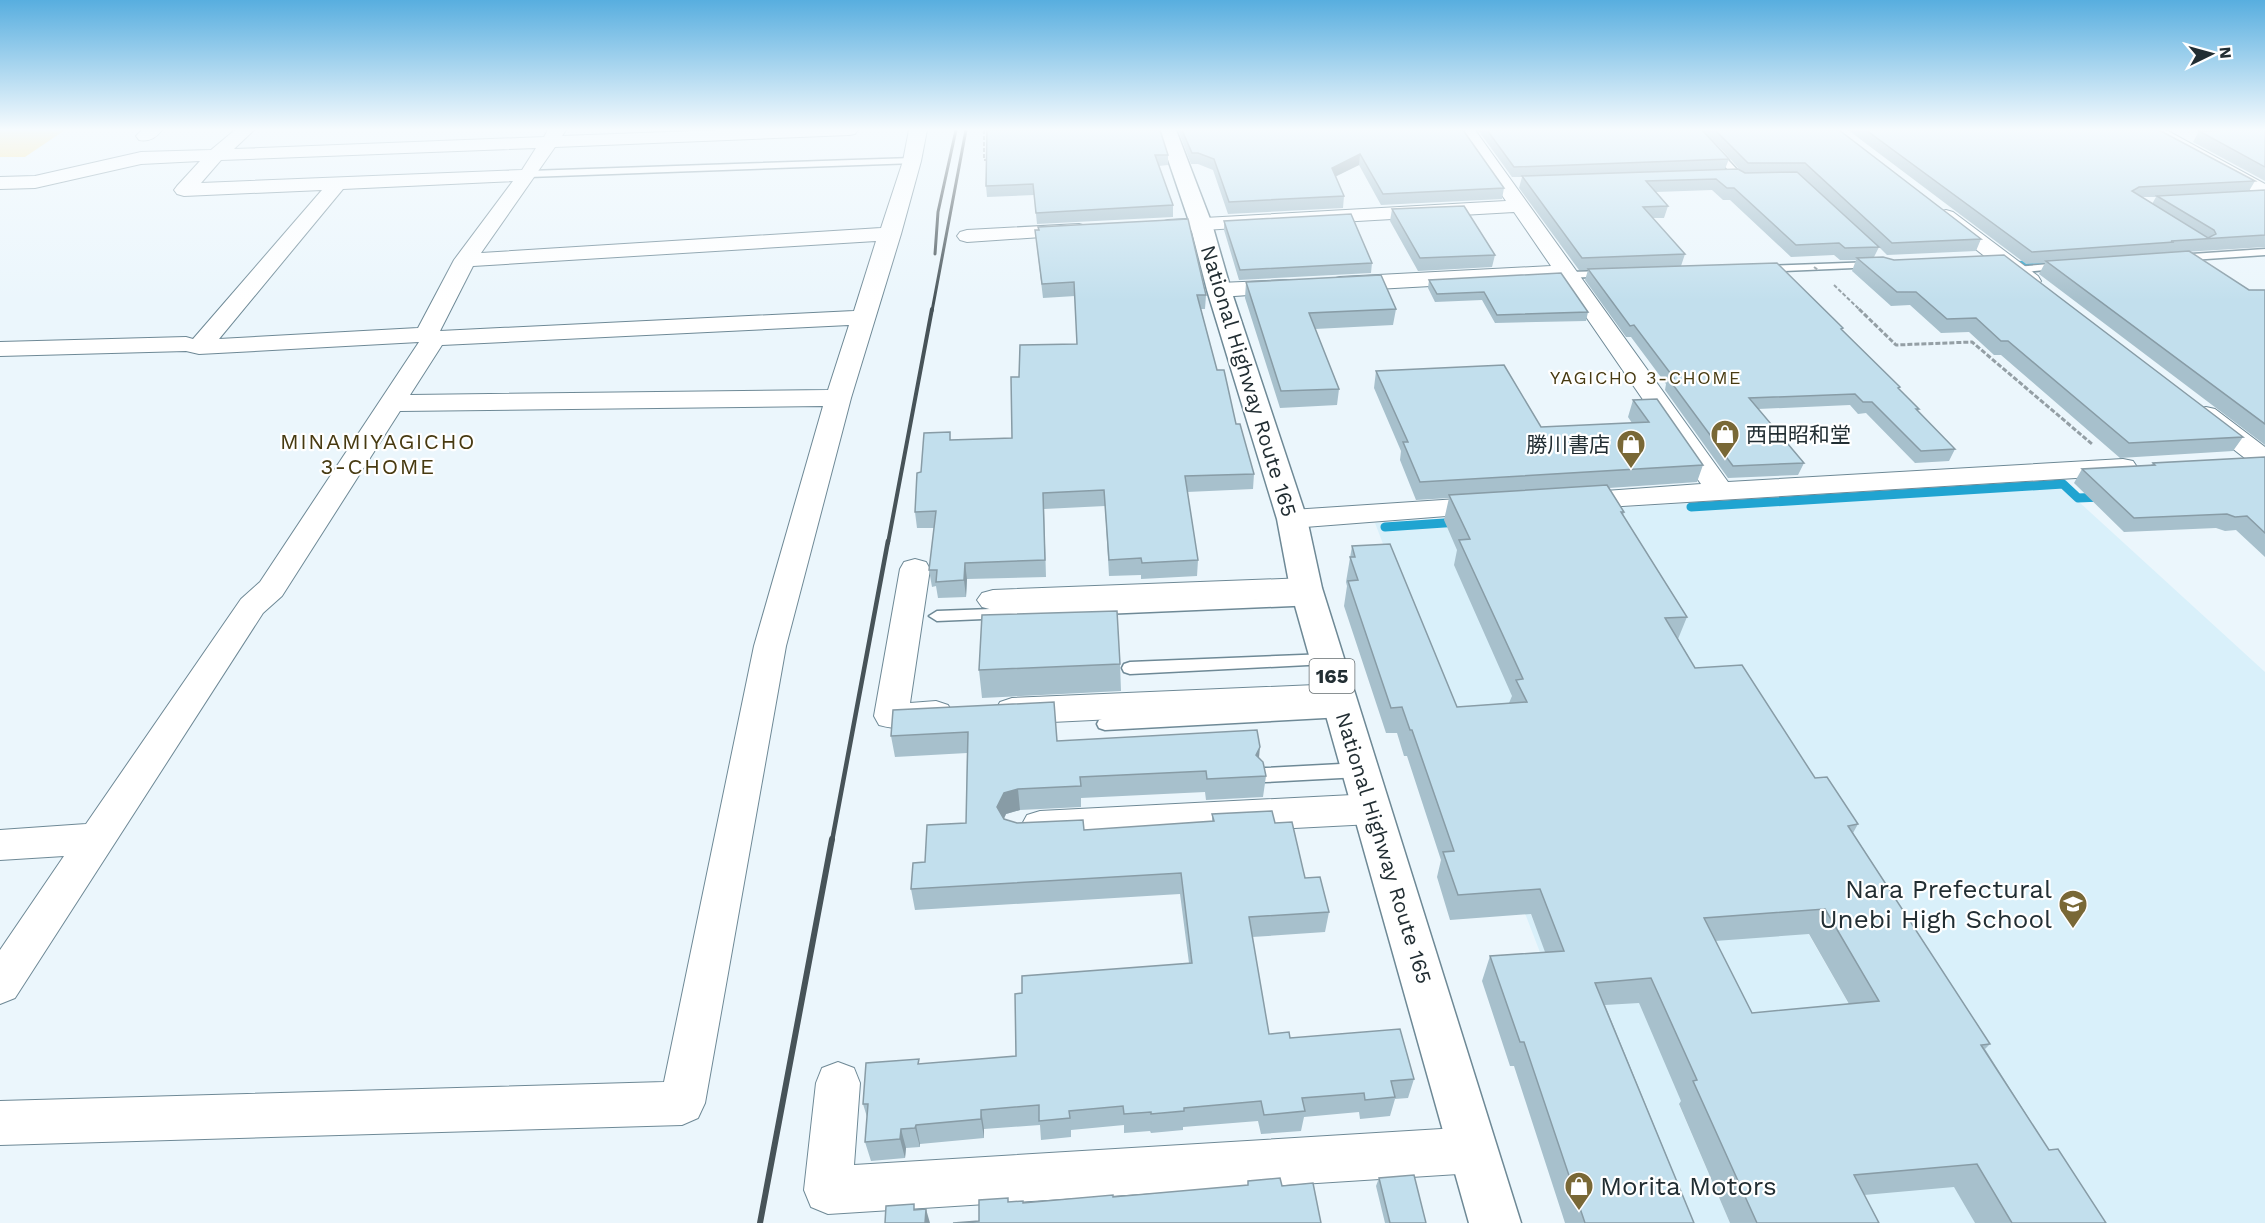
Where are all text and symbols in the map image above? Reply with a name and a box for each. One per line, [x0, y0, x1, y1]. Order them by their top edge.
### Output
north arrow [2181, 24, 2241, 84]
text: N [2215, 46, 2235, 59]
street label: National Highway Route 165 [1196, 242, 1302, 520]
district label: YAGICHO 3-CHOME [1550, 367, 1742, 388]
shop icon: 西田昭和堂 [1709, 418, 1741, 460]
place label: 西田昭和堂 [1746, 422, 1851, 447]
shop icon: 勝川書店 [1615, 428, 1647, 470]
district label: MINAMIYAGICHO 3-CHOME [280, 429, 476, 479]
place label: 勝川書店 [1526, 432, 1610, 457]
road number: 165 [1310, 659, 1354, 693]
street label: National Highway Route 165 [1331, 709, 1437, 987]
place label: Nara Prefectural Unebi High School [1819, 874, 2052, 934]
school or university icon: Nara Prefectural Unebi High School [2057, 888, 2089, 930]
shop icon: Morita Motors [1563, 1170, 1595, 1212]
place label: Morita Motors [1600, 1171, 1777, 1201]

